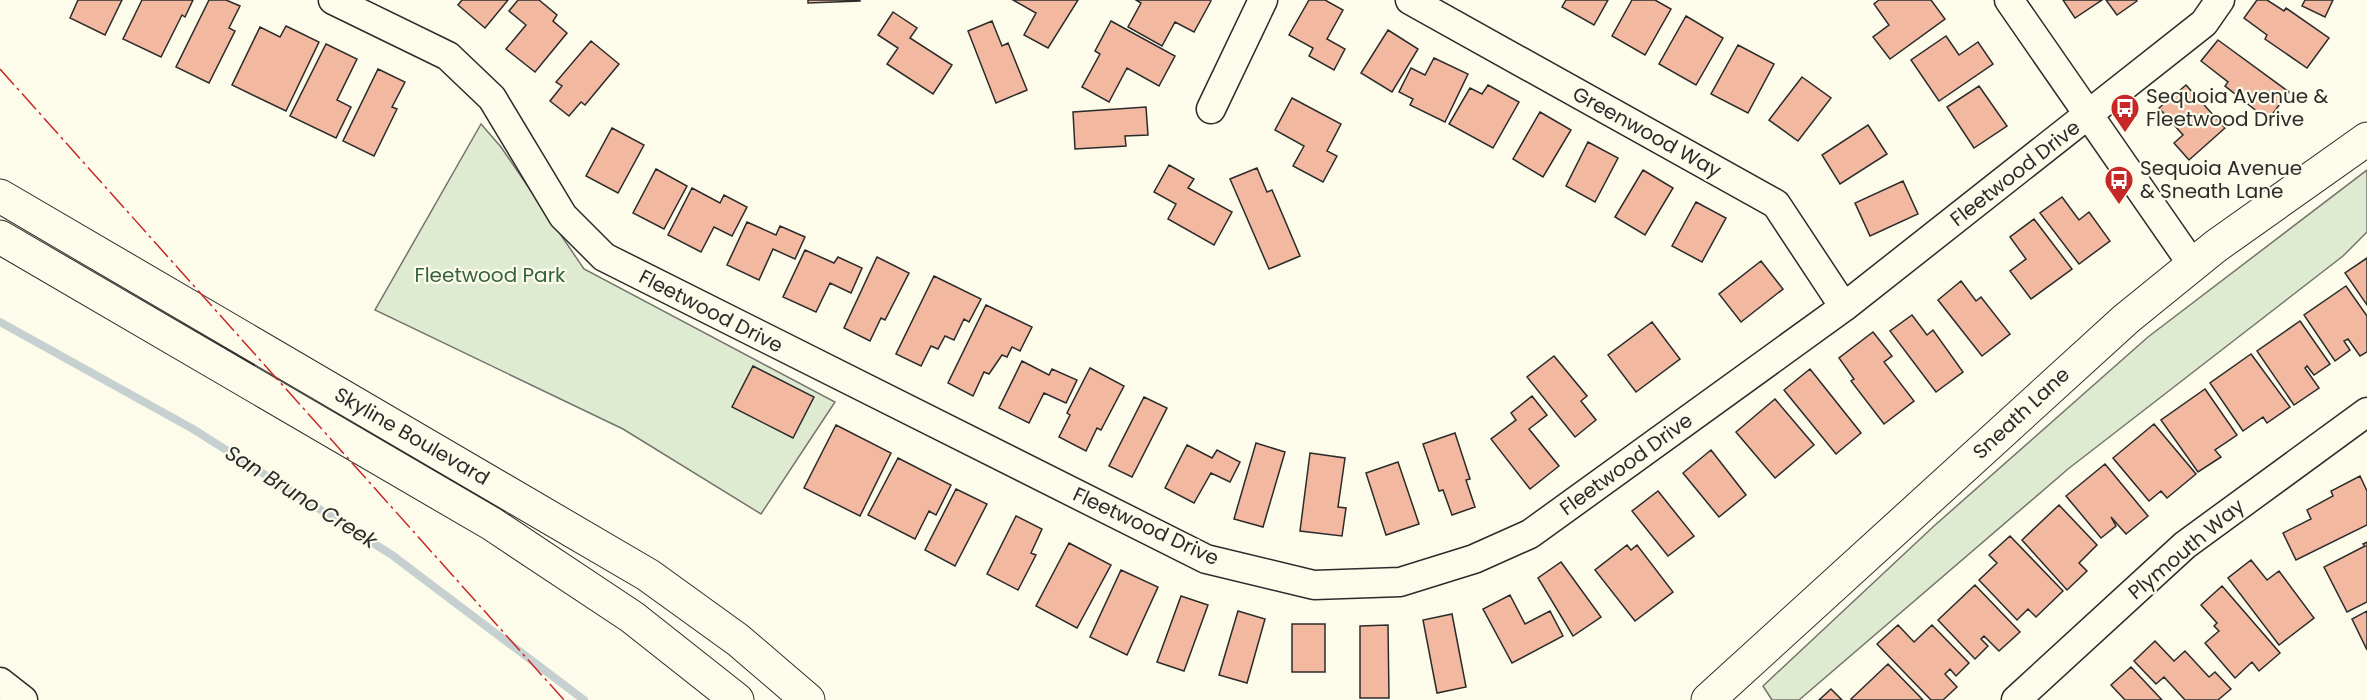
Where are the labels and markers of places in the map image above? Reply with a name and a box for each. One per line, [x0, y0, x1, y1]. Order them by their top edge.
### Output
place label: Sequoia Avenue & Fleetwood Drive [2146, 82, 2328, 133]
bus stop icon: Sequoia Avenue & Fleetwood Drive [2109, 92, 2141, 134]
place label: Sequoia Avenue & Sneath Lane [2140, 154, 2302, 205]
bus stop icon: Sequoia Avenue & Sneath Lane [2103, 164, 2135, 206]

